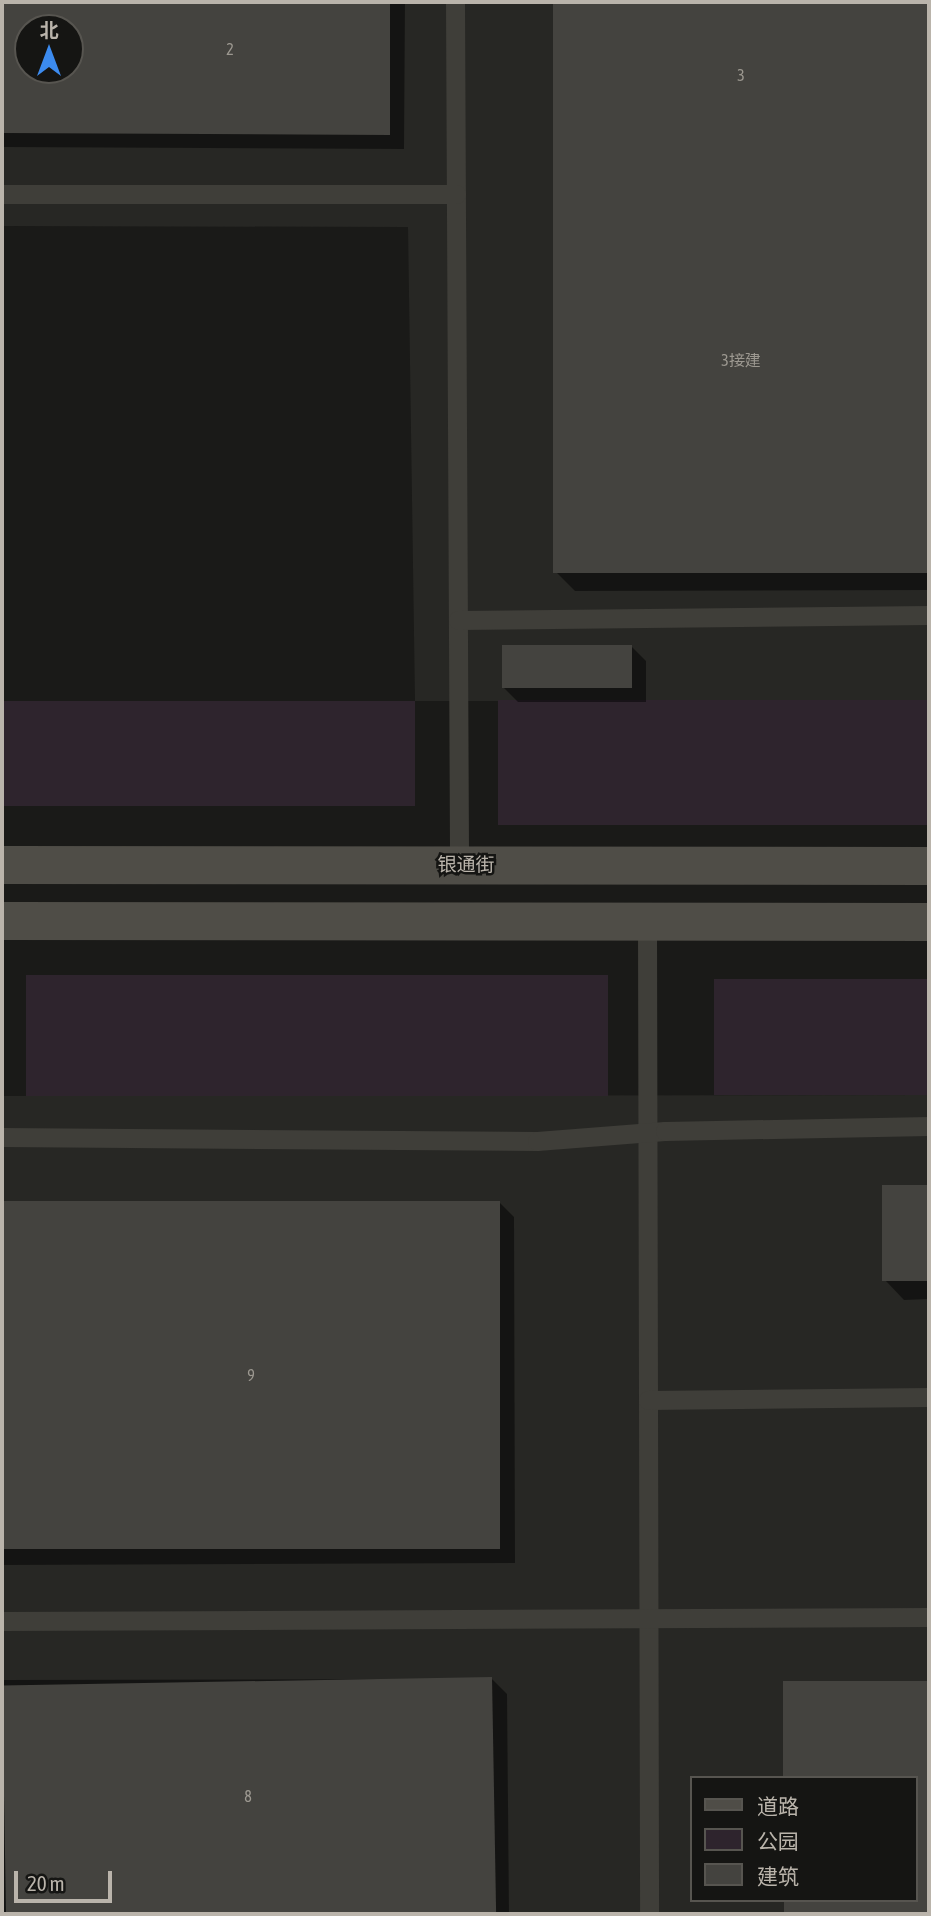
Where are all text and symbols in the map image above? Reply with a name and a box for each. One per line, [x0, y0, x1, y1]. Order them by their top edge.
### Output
north arrow [14, 14, 84, 84]
text: 北 [39, 19, 59, 41]
house number: 2 [226, 39, 234, 59]
house number: 3 [737, 65, 745, 85]
house number: 3接建 [721, 350, 761, 370]
street label: 银通街 [438, 854, 494, 876]
house number: 9 [247, 1365, 255, 1385]
legend [690, 1776, 917, 1902]
house number: 8 [244, 1786, 252, 1806]
text: 道路 [757, 1794, 799, 1818]
text: 公园 [757, 1829, 799, 1853]
scale bar [18, 1856, 116, 1900]
text: 建筑 [757, 1864, 799, 1888]
text: 20 m [27, 1871, 65, 1895]

